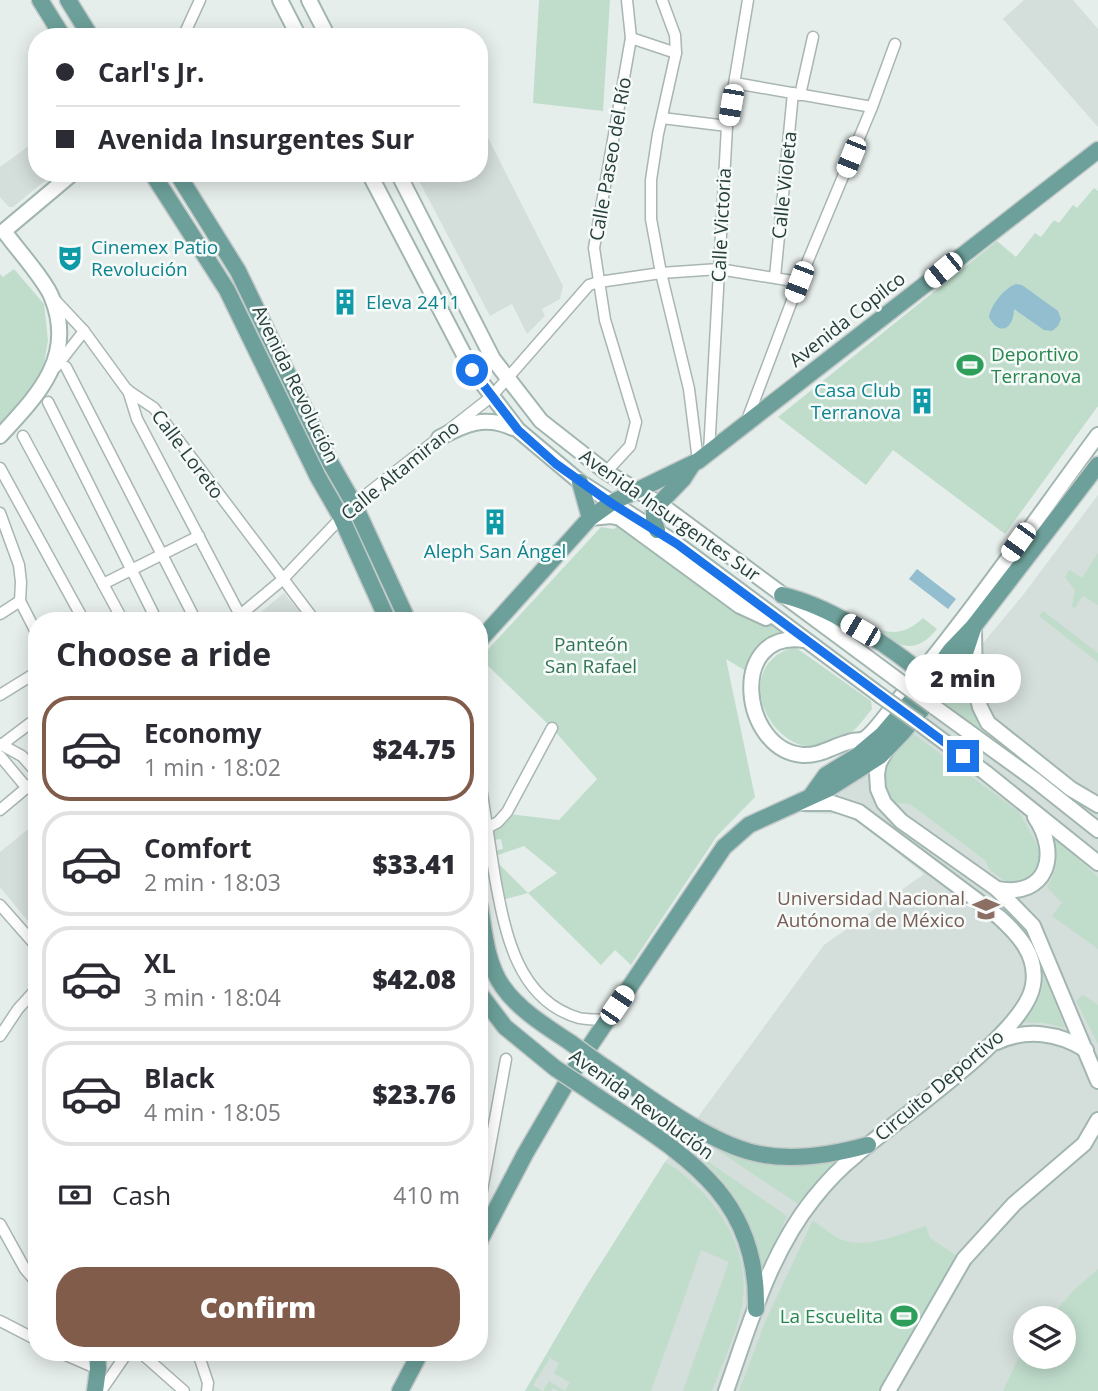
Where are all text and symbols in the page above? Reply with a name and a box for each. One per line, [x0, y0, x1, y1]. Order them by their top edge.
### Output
text: Carl's Jr. [98, 54, 204, 90]
street label: Calle Paseo del Río [583, 75, 637, 243]
car [718, 82, 745, 128]
text: Avenida Insurgentes Sur [98, 121, 414, 157]
street label: Calle Violeta [765, 130, 803, 240]
car [834, 134, 869, 180]
street label: Calle Victoria [705, 167, 737, 283]
place label: Cinemex Patio Revolución [91, 234, 218, 282]
theatre icon: Cinemex Patio Revolución [55, 243, 85, 273]
car [921, 249, 966, 291]
car [782, 259, 817, 305]
street label: Avenida Copilco [783, 265, 911, 373]
building icon: Eleva 2411 [330, 287, 360, 317]
place label: Eleva 2411 [366, 289, 460, 315]
street label: Avenida Revolución [247, 301, 345, 467]
place label: Deportivo Terranova [991, 341, 1081, 389]
sports icon: Deportivo Terranova [955, 350, 985, 380]
route start [456, 354, 488, 386]
place label: Casa Club Terranova [811, 377, 901, 425]
building icon: Casa Club Terranova [907, 386, 937, 416]
street label: Calle Loreto [146, 404, 230, 504]
street label: Calle Altamirano [335, 414, 465, 526]
street label: Avenida Insurgentes Sur [574, 443, 766, 587]
building icon: Aleph San Ángel [480, 507, 510, 537]
car [998, 519, 1039, 565]
place label: Aleph San Ángel [424, 538, 566, 564]
car [837, 610, 884, 650]
park label: Panteón San Rafael [545, 631, 637, 679]
text: Choose a ride [56, 632, 271, 675]
callout: 2 min [905, 654, 1021, 704]
text: 2 min [930, 662, 996, 694]
text: Economy [144, 715, 262, 751]
icon: car [60, 717, 123, 780]
text: $24.75 [373, 731, 456, 767]
route end [947, 740, 979, 772]
text: 1 min · 18:02 [144, 751, 281, 783]
text: Comfort [144, 830, 251, 866]
icon: car [60, 832, 123, 895]
text: $33.41 [373, 846, 456, 882]
text: 2 min · 18:03 [144, 866, 281, 898]
place label: Universidad Nacional Autónoma de México [777, 885, 965, 933]
school or university icon: Universidad Nacional Autónoma de México [971, 894, 1001, 924]
text: XL [144, 945, 176, 981]
icon: car [60, 947, 123, 1010]
text: $42.08 [373, 961, 456, 997]
text: 3 min · 18:04 [144, 981, 281, 1013]
car [597, 982, 638, 1028]
street label: Circuito Deportivo [869, 1023, 1009, 1147]
street label: Avenida Revolución [565, 1043, 719, 1165]
text: Black [144, 1060, 215, 1096]
icon: car [60, 1062, 123, 1125]
text: $23.76 [373, 1076, 456, 1112]
text: 4 min · 18:05 [144, 1096, 281, 1128]
icon: cash [56, 1176, 94, 1214]
text: Cash [112, 1177, 171, 1213]
text: 410 m [393, 1179, 460, 1211]
button: Confirm [56, 1267, 460, 1347]
sports icon: La Escuelita [889, 1301, 919, 1331]
place label: La Escuelita [780, 1303, 883, 1329]
map controls [1013, 1306, 1076, 1369]
button: layers [1013, 1306, 1076, 1369]

